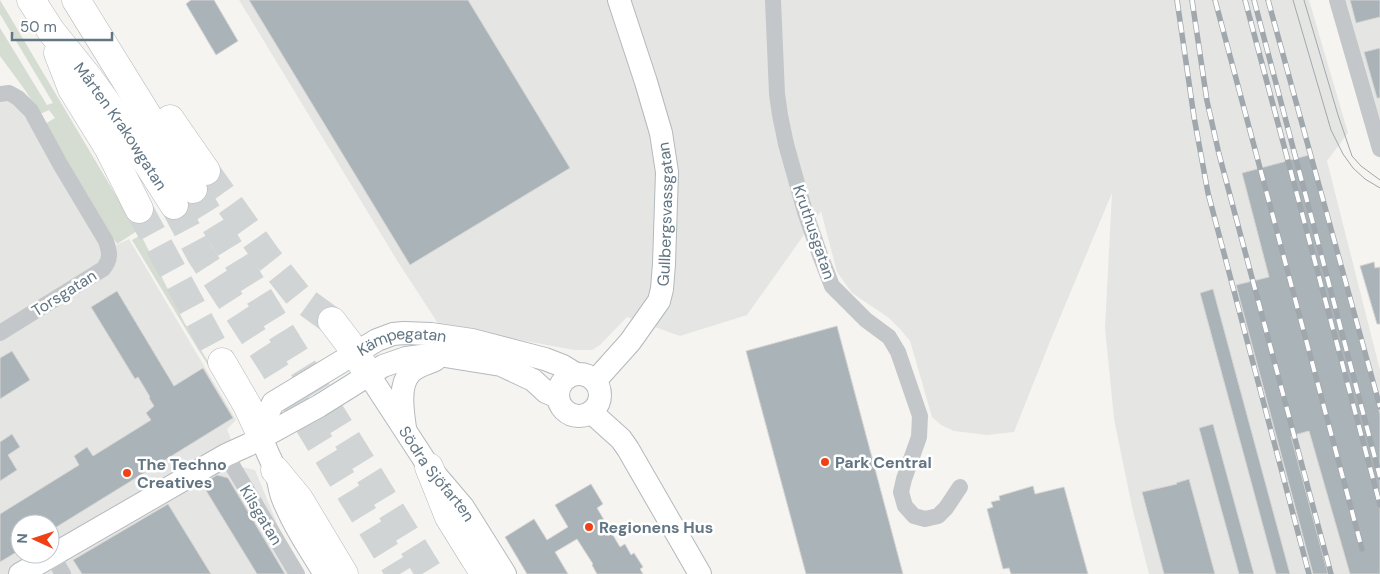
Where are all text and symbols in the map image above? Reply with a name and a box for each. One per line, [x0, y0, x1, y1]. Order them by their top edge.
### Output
scale bar [12, 10, 112, 42]
text: 50 m [20, 17, 57, 37]
street label: Mårten Krakowgatan [70, 58, 172, 194]
street label: Gullbergsvassgatan [652, 141, 678, 287]
street label: Kruthusgatan [788, 182, 840, 282]
street label: Torsgatan [28, 265, 100, 321]
street label: Kämpegatan [353, 322, 448, 360]
street label: Södra Sjöfarten [394, 422, 480, 525]
place label: Park Central [835, 452, 932, 473]
place label: The Techno Creatives [137, 454, 227, 493]
marker: Park Central [819, 456, 831, 468]
marker: The Techno Creatives [121, 467, 133, 479]
street label: Kilsgatan [235, 481, 287, 549]
north arrow [10, 514, 60, 564]
place label: Regionens Hus [599, 517, 713, 538]
marker: Regionens Hus [583, 521, 595, 533]
text: N [13, 533, 31, 544]

